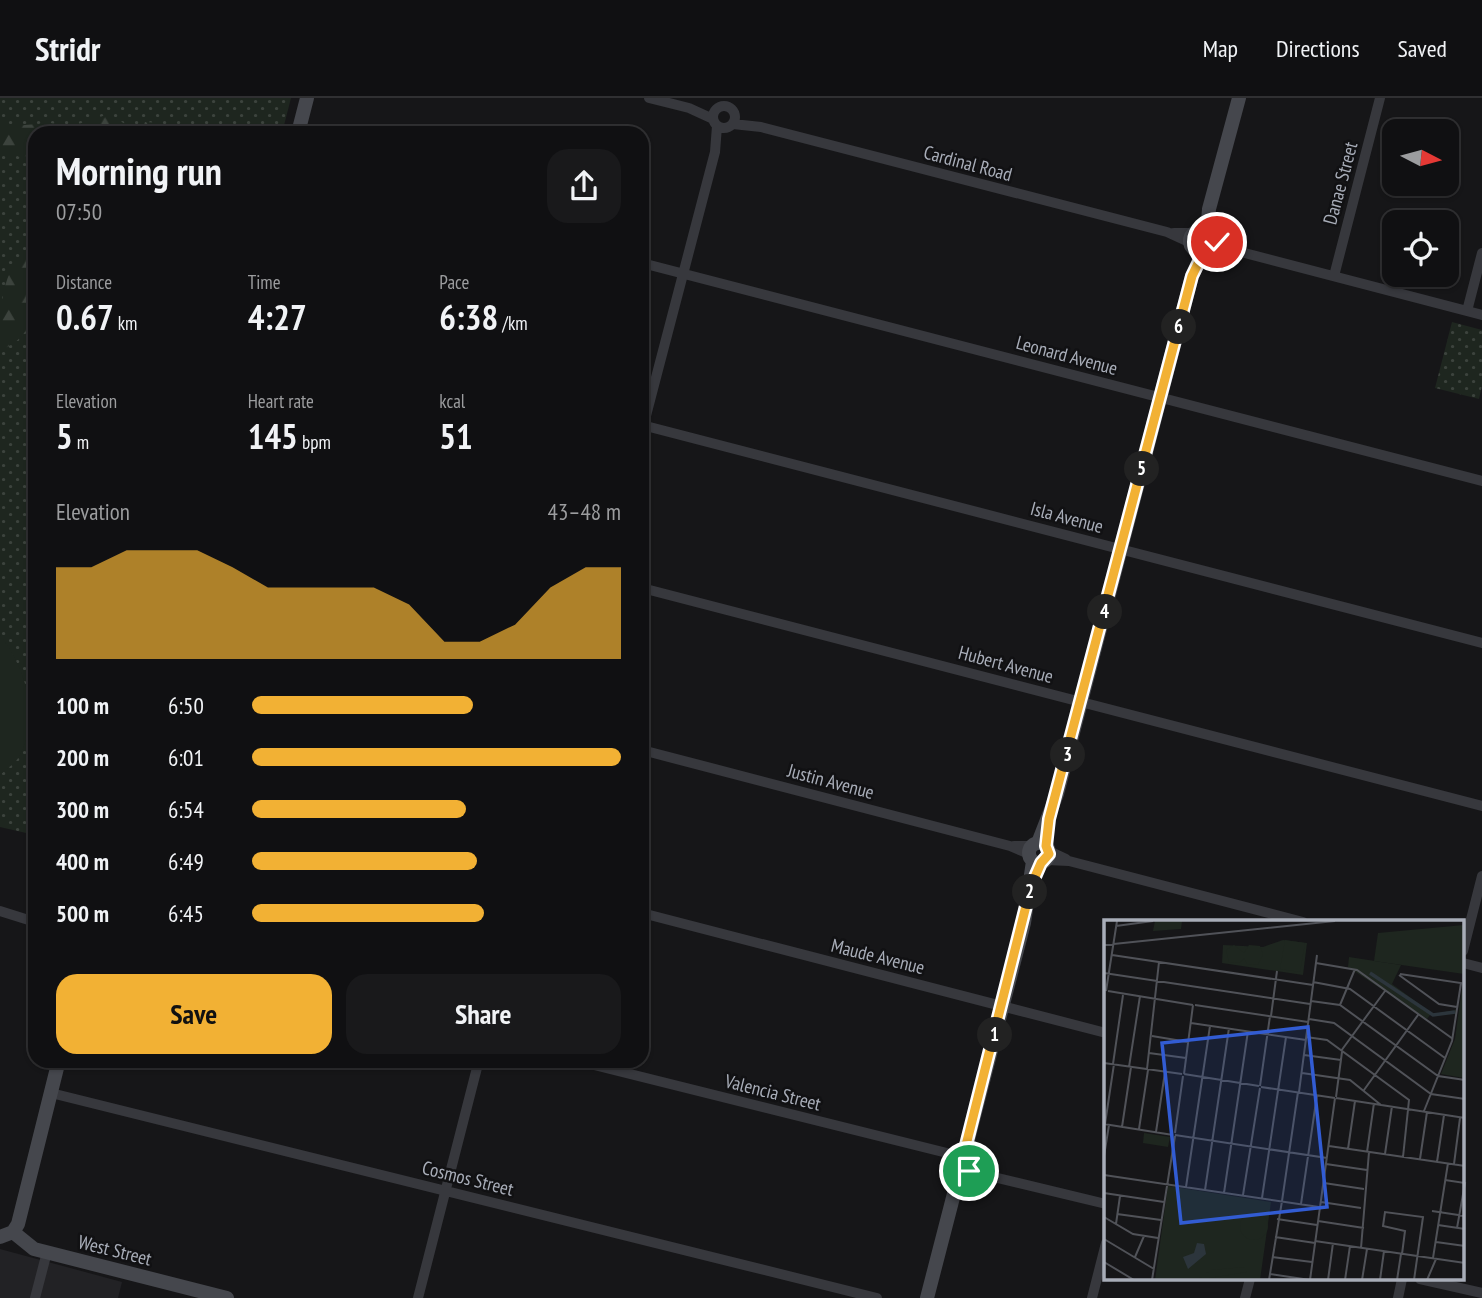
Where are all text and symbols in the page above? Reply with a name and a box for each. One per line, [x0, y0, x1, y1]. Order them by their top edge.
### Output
text: Stridr [35, 27, 101, 70]
text: Map [1203, 33, 1238, 64]
text: Directions [1276, 33, 1360, 64]
text: Saved [1398, 33, 1447, 64]
north arrow [1382, 119, 1460, 196]
map controls [1382, 119, 1459, 287]
street label: Danae Street [1317, 138, 1363, 227]
street label: Cardinal Road [921, 140, 1015, 186]
text: Morning run [56, 146, 222, 195]
button: share [547, 149, 621, 223]
text: 07:50 [56, 197, 102, 226]
button: locate [1382, 210, 1459, 287]
pin [1187, 212, 1247, 272]
icon: check [1198, 223, 1236, 261]
text: Distance [56, 270, 112, 294]
text: Time [248, 270, 281, 294]
text: Pace [439, 270, 469, 294]
text: 0.67 [56, 294, 114, 340]
text: 4:27 [248, 294, 307, 340]
text: 6:38 [439, 294, 498, 340]
pin: 6 [1162, 310, 1196, 344]
text: km [114, 311, 137, 335]
text: /km [498, 311, 528, 335]
text: 6 [1174, 314, 1183, 338]
street label: Leonard Avenue [1014, 330, 1120, 380]
text: Elevation [56, 389, 117, 413]
text: Heart rate [248, 389, 314, 413]
text: kcal [439, 389, 465, 413]
text: 5 [56, 413, 73, 459]
text: 145 [248, 413, 298, 459]
text: 51 [439, 413, 473, 459]
text: m [73, 430, 89, 454]
text: bpm [298, 430, 331, 454]
pin: 5 [1124, 452, 1160, 486]
text: 5 [1137, 456, 1146, 480]
street label: Isla Avenue [1028, 496, 1106, 538]
text: Elevation [56, 497, 130, 526]
text: 43–48 m [548, 497, 621, 526]
pin: 4 [1088, 594, 1122, 630]
text: 4 [1100, 599, 1109, 623]
street label: Hubert Avenue [956, 640, 1056, 688]
text: 100 m [56, 691, 109, 720]
text: 6:50 [168, 691, 204, 720]
pin: 3 [1050, 738, 1086, 772]
text: 3 [1063, 742, 1072, 766]
text: 200 m [56, 743, 109, 772]
text: 6:01 [168, 743, 204, 772]
street label: Justin Avenue [784, 758, 877, 804]
text: 300 m [56, 795, 109, 824]
text: 6:54 [168, 795, 204, 824]
text: 400 m [56, 847, 109, 876]
text: 6:49 [168, 847, 204, 876]
pin: 2 [1012, 874, 1048, 910]
text: 2 [1025, 879, 1034, 903]
text: 500 m [56, 899, 109, 928]
text: 6:45 [168, 899, 204, 928]
inset map [1104, 920, 1464, 1280]
street label: Maude Avenue [829, 933, 927, 979]
button: Save [56, 974, 332, 1054]
button: Share [346, 974, 621, 1054]
pin: 1 [978, 1018, 1012, 1052]
text: 1 [990, 1022, 999, 1046]
street label: Valencia Street [722, 1068, 824, 1116]
pin [939, 1141, 999, 1201]
icon: arrive [950, 1152, 988, 1190]
street label: Cosmos Street [420, 1155, 517, 1201]
street label: West Street [76, 1229, 155, 1271]

